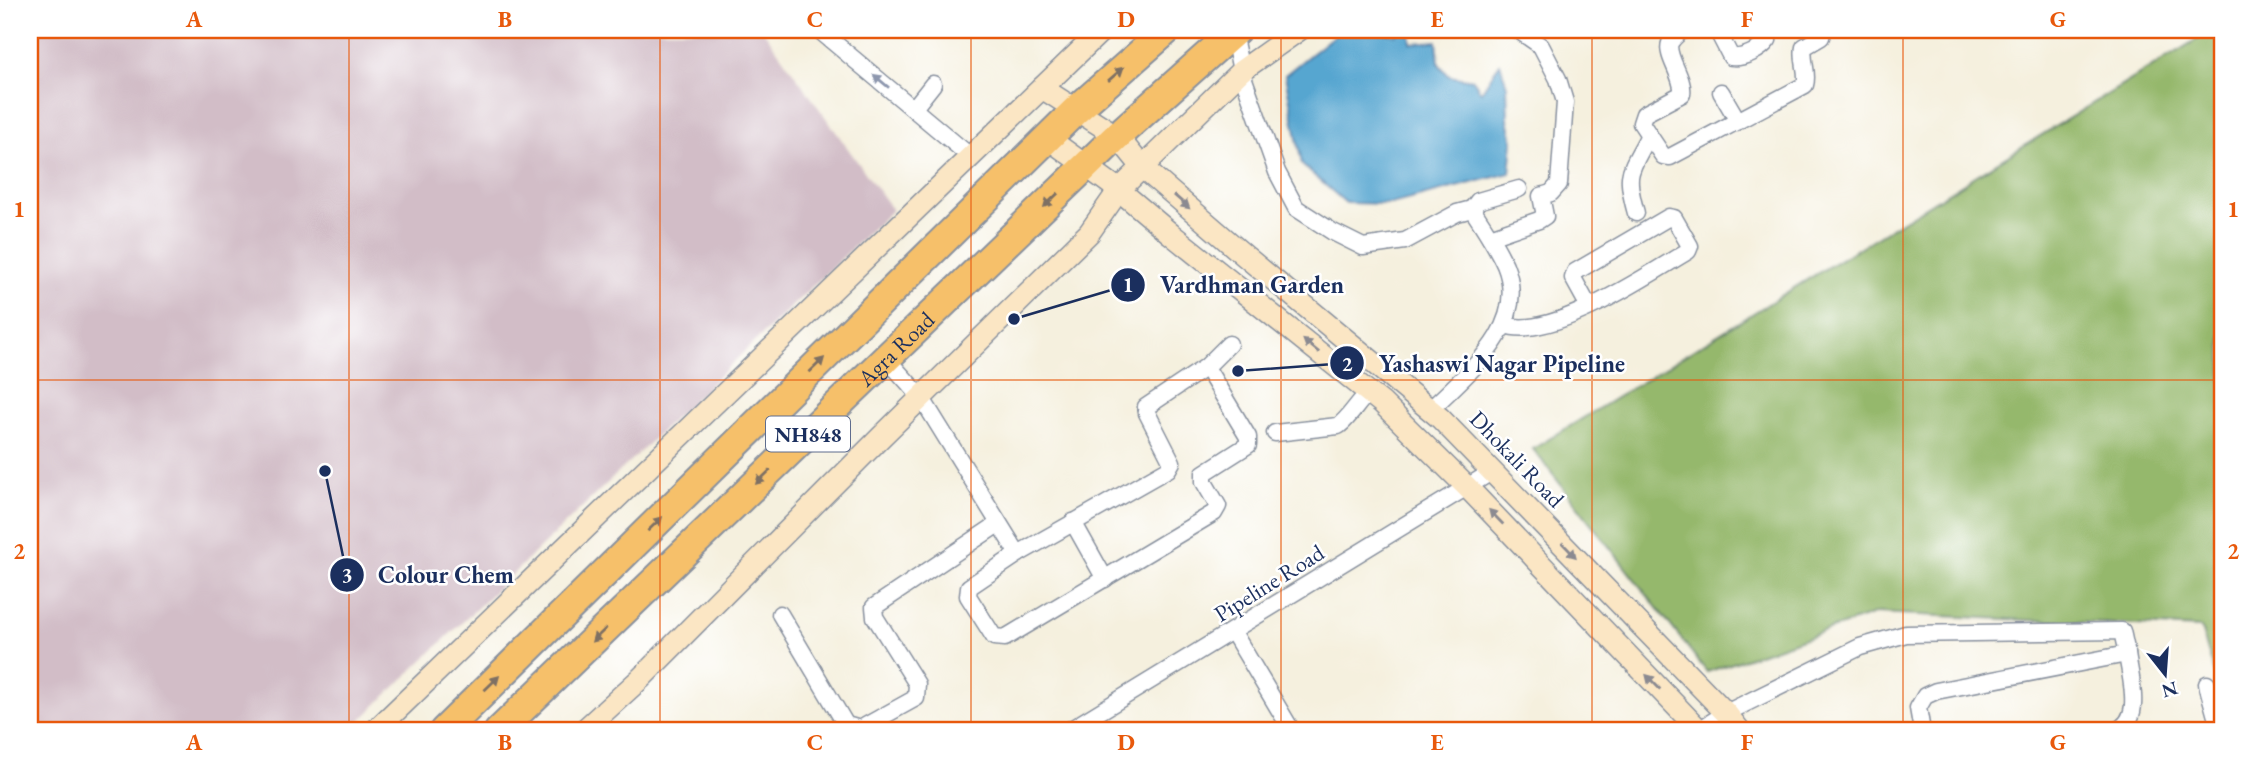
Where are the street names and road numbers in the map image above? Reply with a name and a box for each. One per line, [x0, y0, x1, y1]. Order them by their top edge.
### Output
street label: Agra Road [850, 305, 941, 393]
street label: Dhokali Road [1463, 404, 1571, 514]
road number: NH848 [766, 416, 850, 452]
street label: Pipeline Road [1208, 537, 1330, 629]

